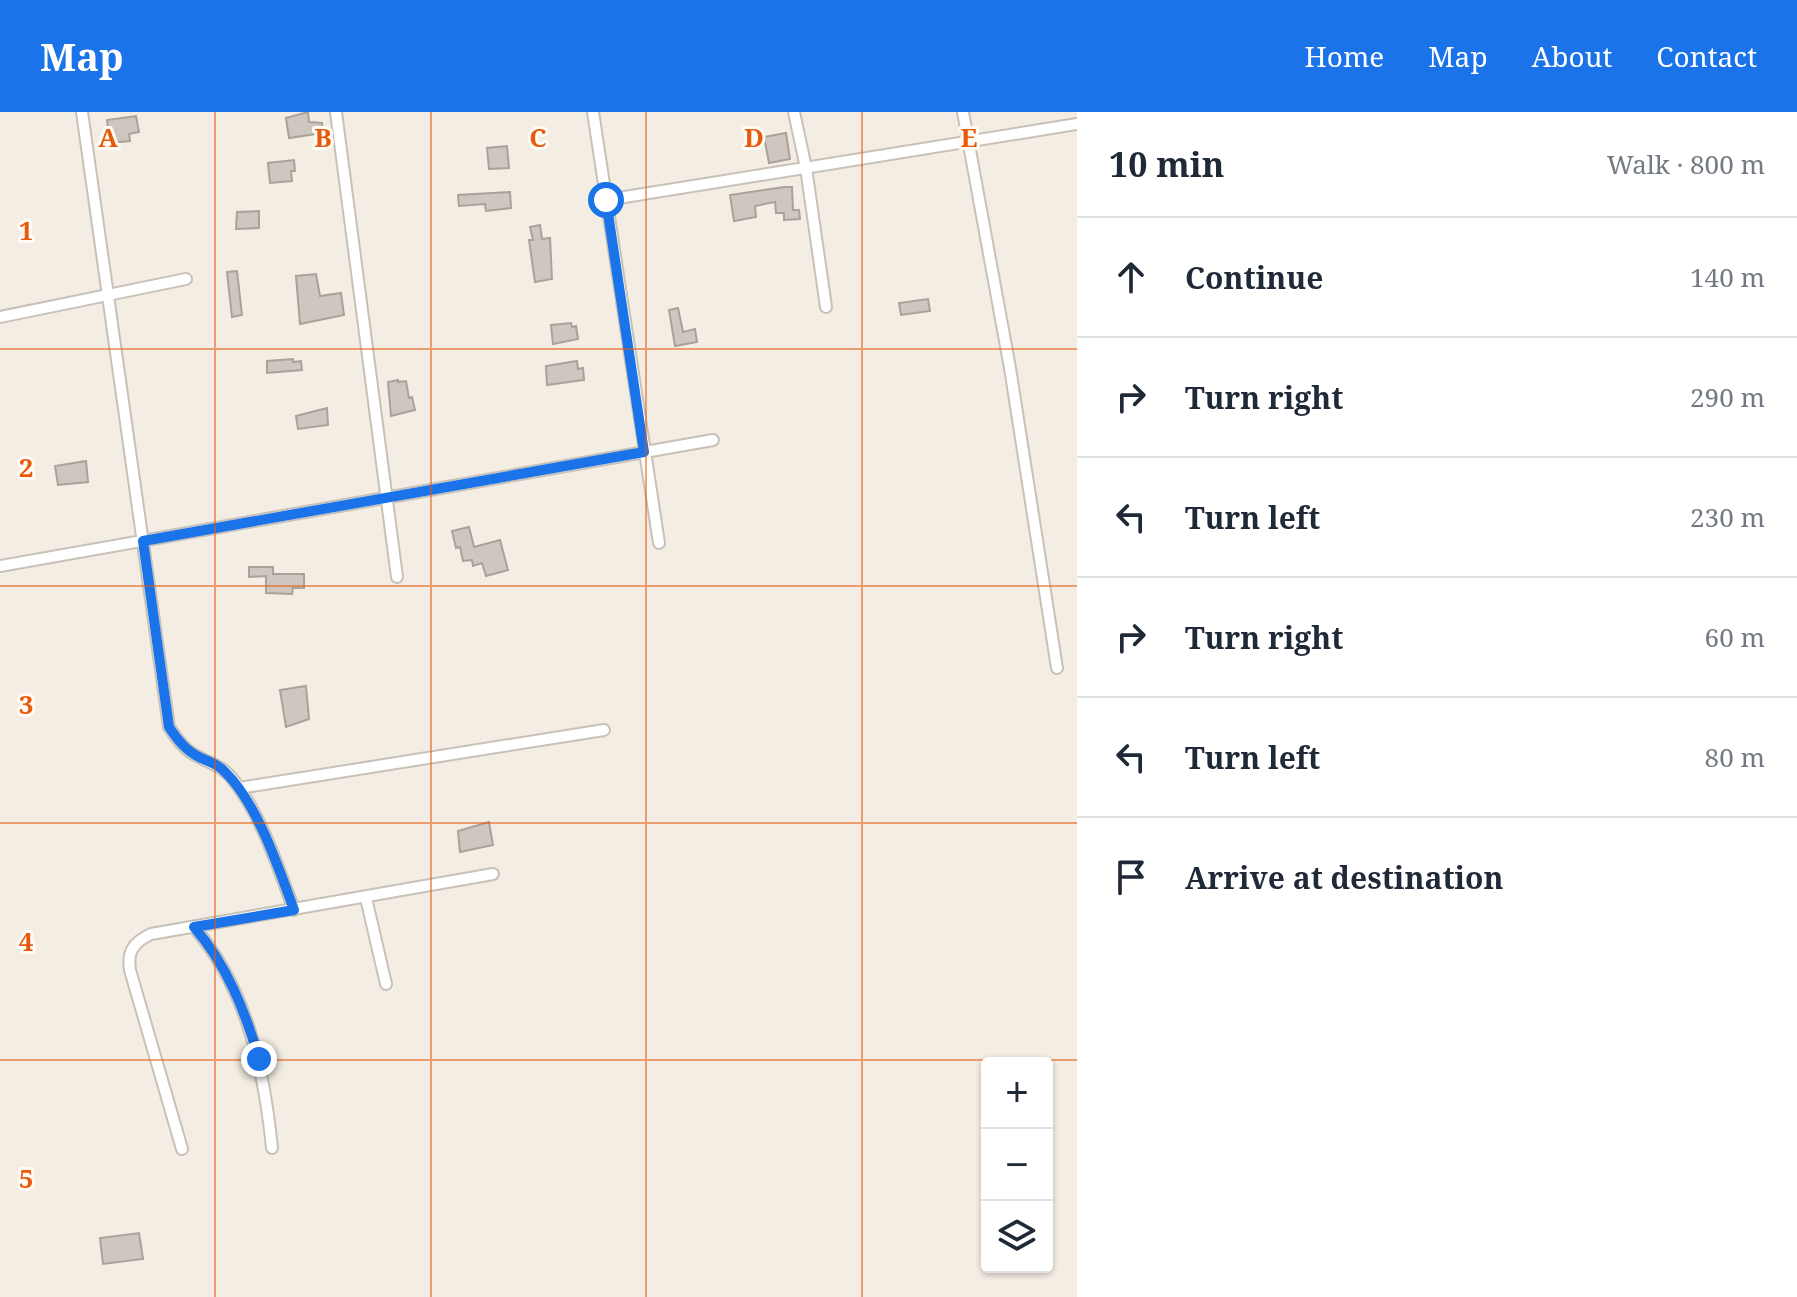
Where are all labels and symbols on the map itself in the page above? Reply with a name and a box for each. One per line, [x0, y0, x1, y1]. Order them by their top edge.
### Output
text: A [98, 119, 118, 155]
text: B [314, 119, 332, 155]
text: C [529, 119, 547, 155]
text: D [744, 119, 764, 155]
text: E [961, 119, 978, 155]
route start [588, 182, 624, 218]
text: 1 [19, 212, 33, 248]
text: 2 [19, 449, 33, 485]
text: 3 [19, 686, 33, 722]
text: 4 [19, 923, 34, 959]
route end [241, 1041, 277, 1077]
text: 5 [19, 1160, 33, 1196]

